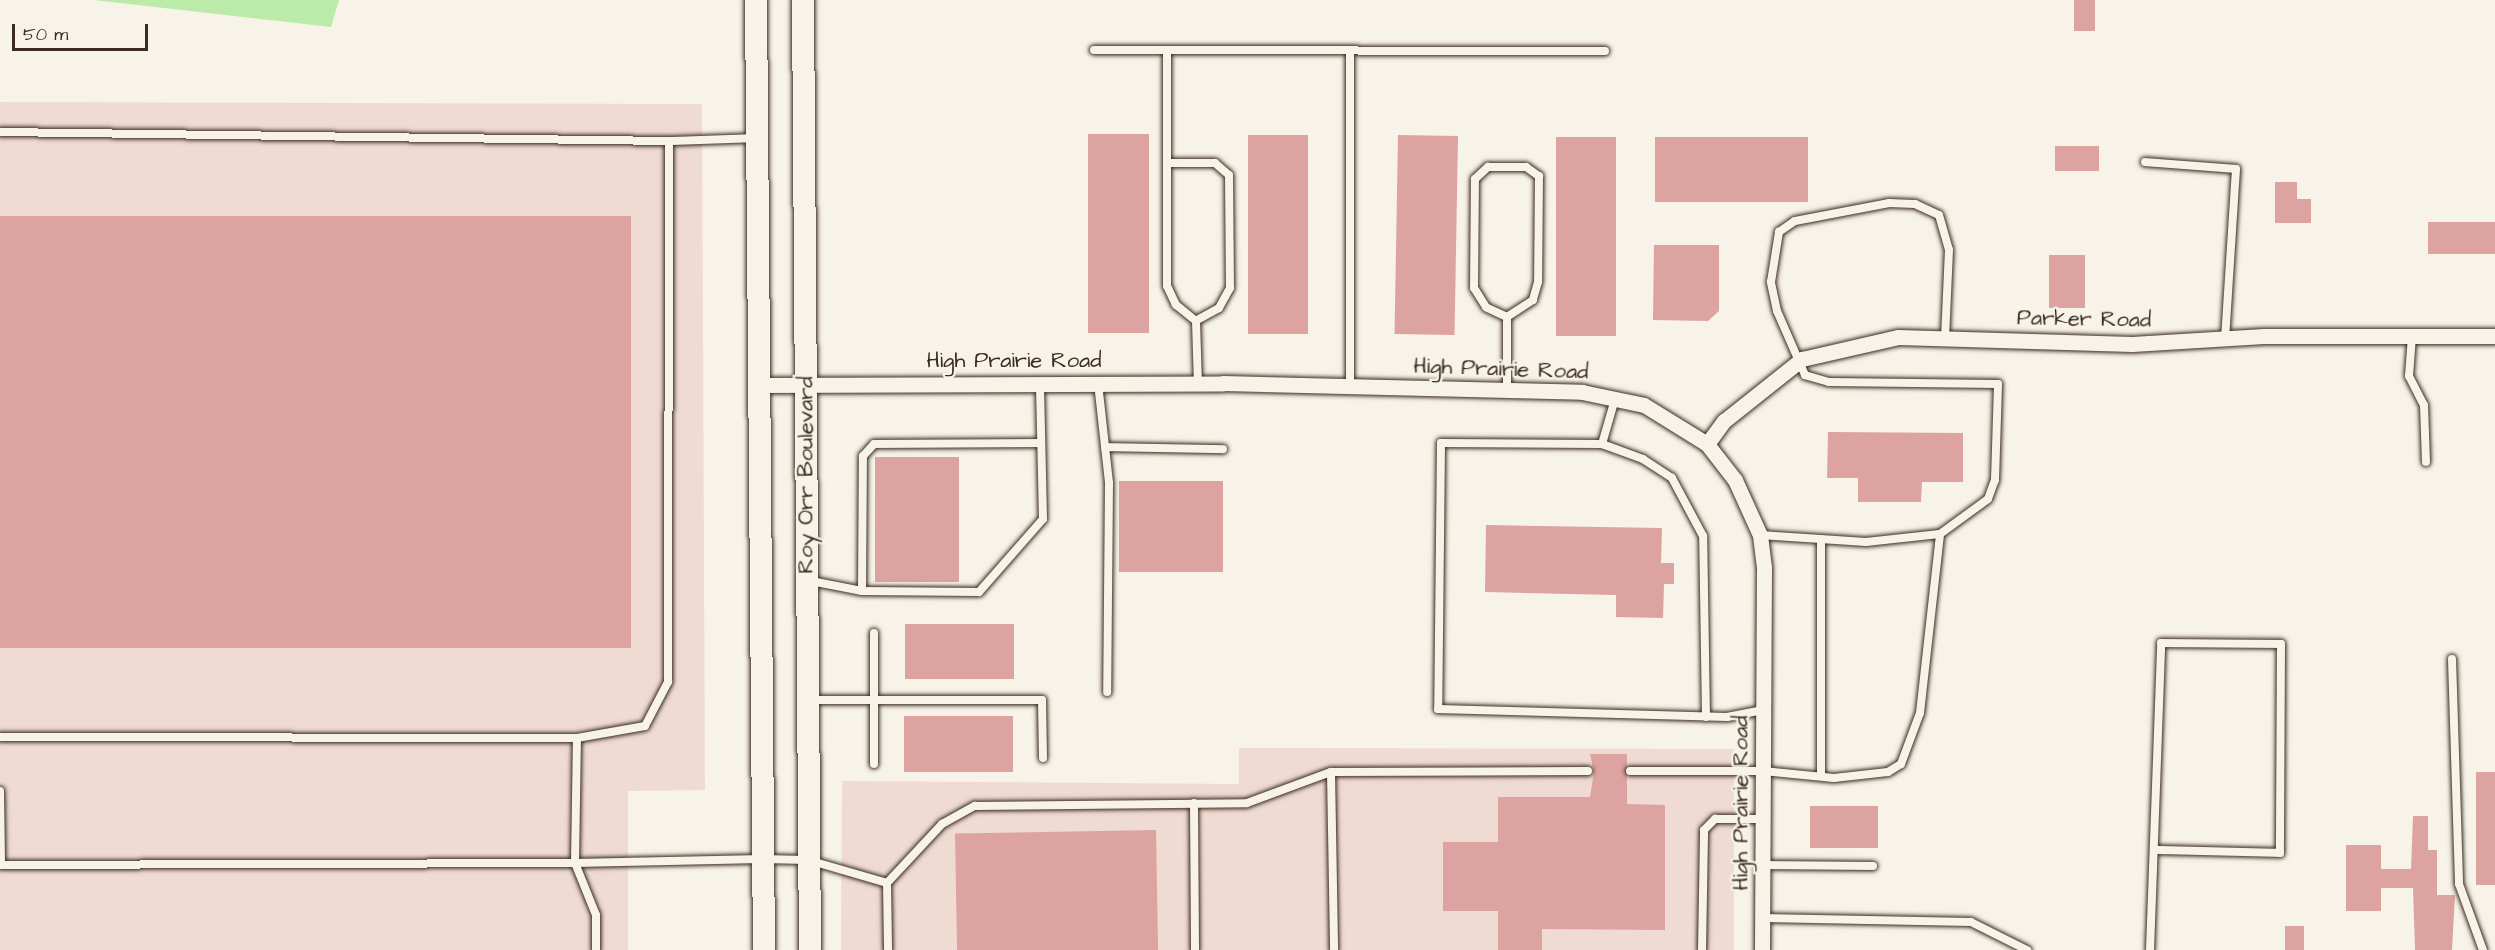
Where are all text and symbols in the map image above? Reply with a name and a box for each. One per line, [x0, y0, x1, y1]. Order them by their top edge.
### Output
scale bar [15, 12, 152, 50]
text: 50 m [23, 22, 68, 47]
street label: Parker Road [2017, 305, 2151, 333]
street label: High Prairie Road [926, 348, 1102, 374]
street label: High Prairie Road [1413, 353, 1589, 385]
street label: Roy Orr Boulevard [793, 376, 819, 574]
street label: High Prairie Road [1728, 715, 1754, 891]

